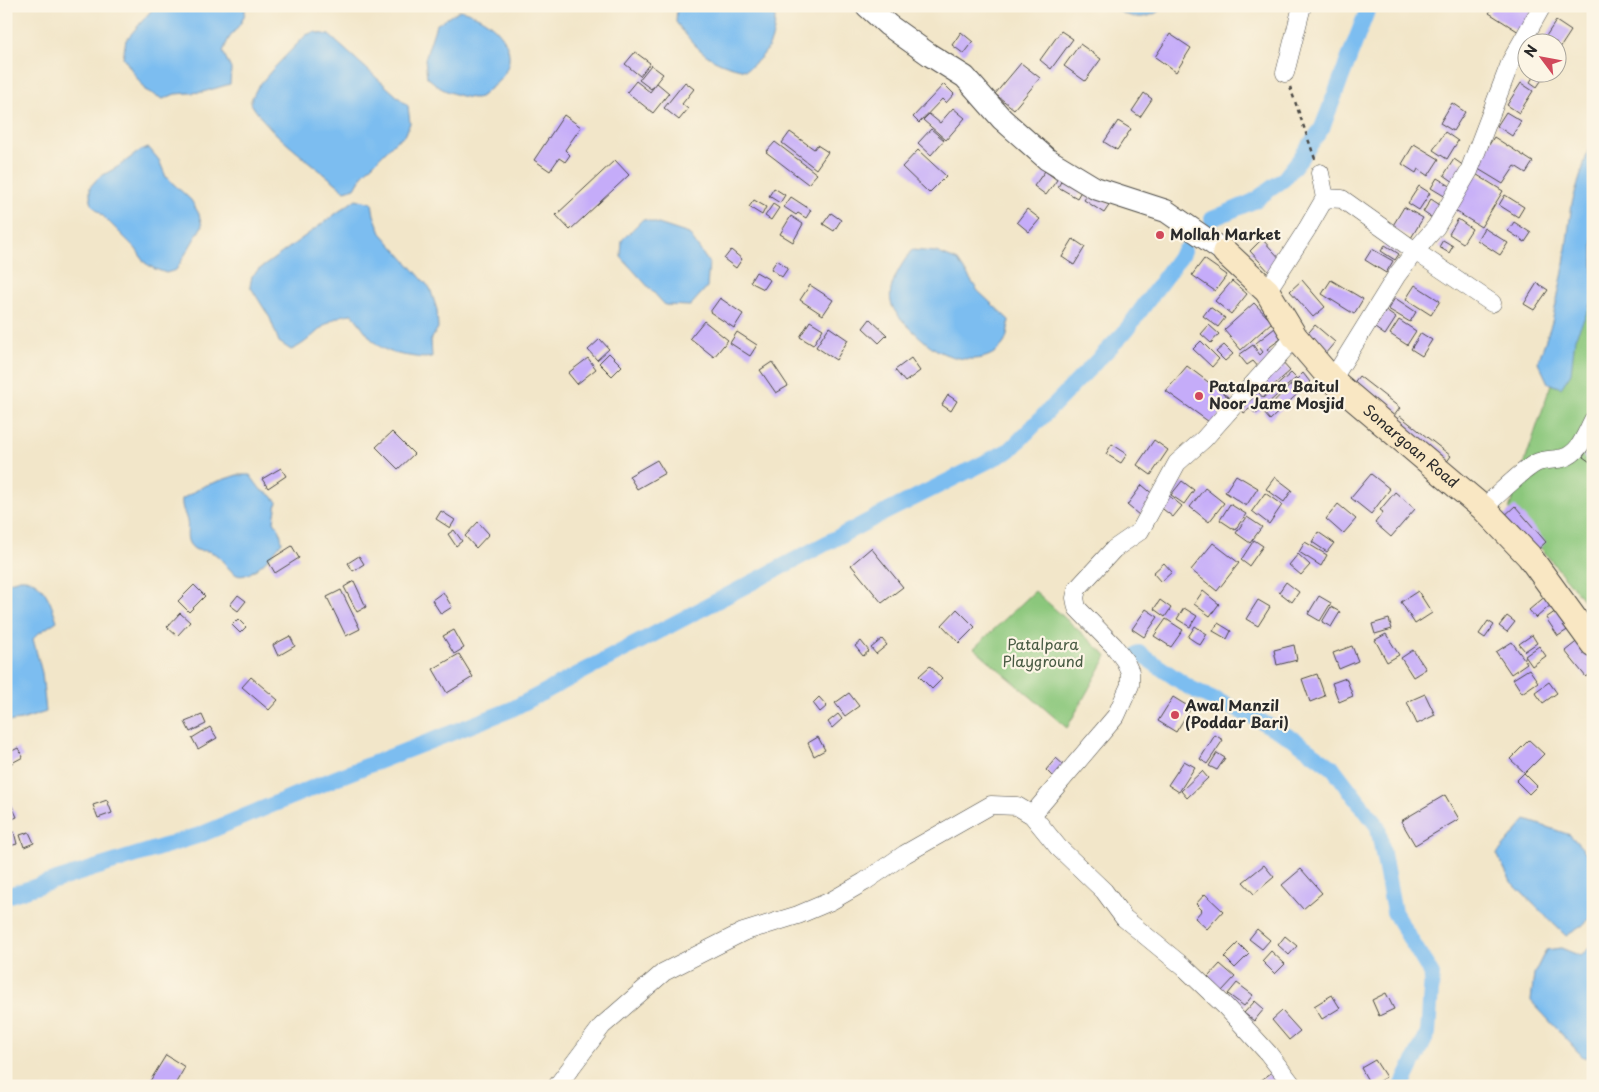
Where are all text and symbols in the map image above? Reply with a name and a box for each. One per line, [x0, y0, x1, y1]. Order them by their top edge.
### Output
north arrow [1516, 32, 1566, 82]
text: N [1519, 41, 1542, 61]
place label: Mollah Market [1170, 222, 1281, 245]
marker: Mollah Market [1154, 229, 1166, 241]
place label: Patalpara Baitul Noor Jame Mosjid [1209, 374, 1344, 414]
marker: Patalpara Baitul Noor Jame Mosjid [1193, 390, 1205, 402]
street label: Sonargoan Road [1359, 398, 1465, 493]
park label: Patalpara Playground [1002, 632, 1084, 672]
place label: Awal Manzil (Poddar Bari) [1184, 693, 1289, 733]
marker: Awal Manzil (Poddar Bari) [1169, 709, 1181, 721]

